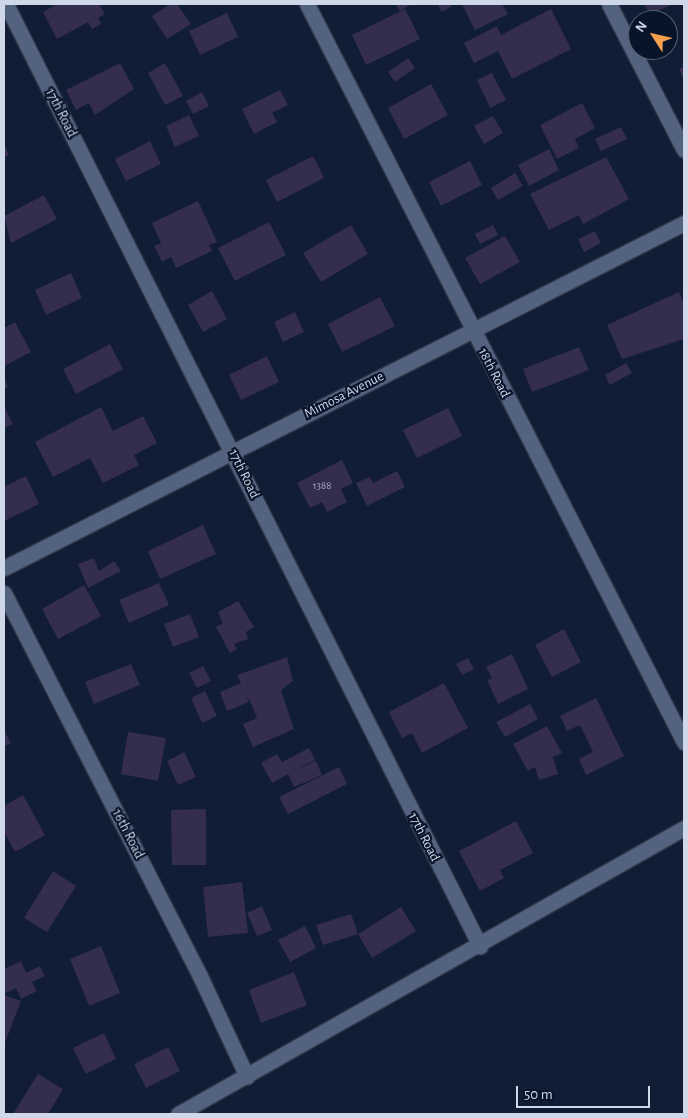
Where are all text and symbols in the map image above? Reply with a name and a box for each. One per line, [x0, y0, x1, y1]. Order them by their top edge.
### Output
north arrow [628, 10, 678, 60]
text: N [633, 19, 650, 35]
street label: 17th Road [42, 86, 80, 140]
street label: 18th Road [474, 345, 514, 401]
street label: Mimosa Avenue [301, 368, 387, 422]
street label: 17th Road [225, 447, 263, 501]
house number: 1388 [313, 479, 331, 493]
street label: 16th Road [108, 806, 148, 862]
street label: 17th Road [405, 810, 443, 864]
scale bar [518, 1076, 652, 1108]
text: 50 m [524, 1087, 553, 1102]

